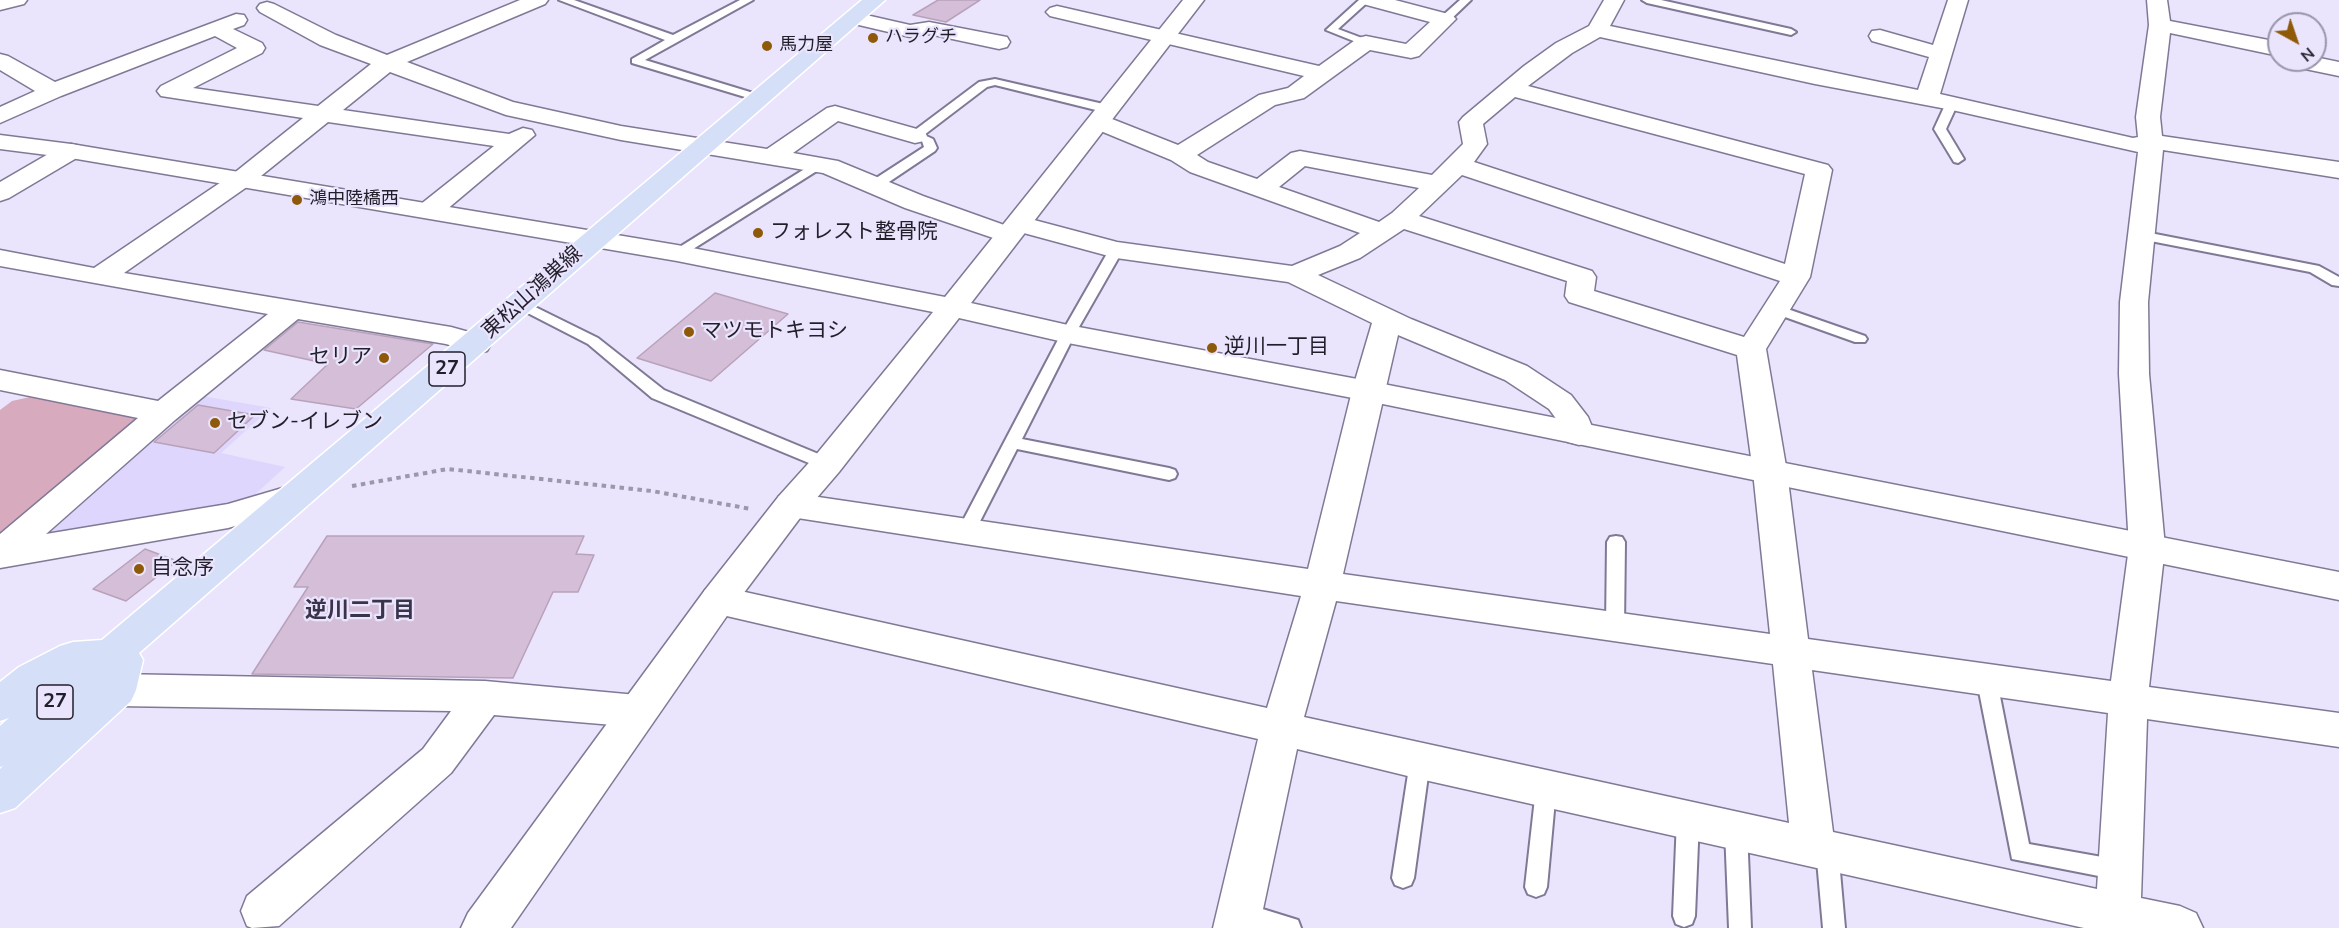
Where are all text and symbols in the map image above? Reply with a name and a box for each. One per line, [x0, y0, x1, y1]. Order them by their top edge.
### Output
north arrow [2267, 12, 2327, 72]
place label: ハラグチ [885, 27, 957, 49]
marker: ハラグチ [866, 31, 880, 45]
place label: 馬力屋 [779, 35, 833, 57]
marker: 馬力屋 [760, 39, 774, 53]
text: N [2296, 42, 2319, 67]
place label: 鴻中陸橋西 [309, 189, 399, 211]
marker: 鴻中陸橋西 [290, 193, 304, 207]
place label: フォレスト整骨院 [770, 220, 938, 246]
marker: フォレスト整骨院 [751, 226, 765, 240]
street label: 東松山鴻巣線 [478, 241, 588, 345]
place label: マツモトキヨシ [701, 319, 848, 345]
marker: マツモトキヨシ [682, 325, 696, 339]
place label: 逆川一丁目 [1224, 335, 1329, 361]
marker: 逆川一丁目 [1205, 341, 1219, 355]
place label: セリア [309, 345, 372, 371]
marker: セリア [377, 351, 391, 365]
road number: 27 [429, 352, 465, 386]
place label: セブン-イレブン [227, 410, 383, 436]
marker: セブン-イレブン [208, 416, 222, 430]
place label: 自念序 [151, 556, 214, 582]
marker: 自念序 [132, 562, 146, 576]
district label: 逆川二丁目 [305, 599, 415, 625]
road number: 27 [37, 685, 73, 719]

